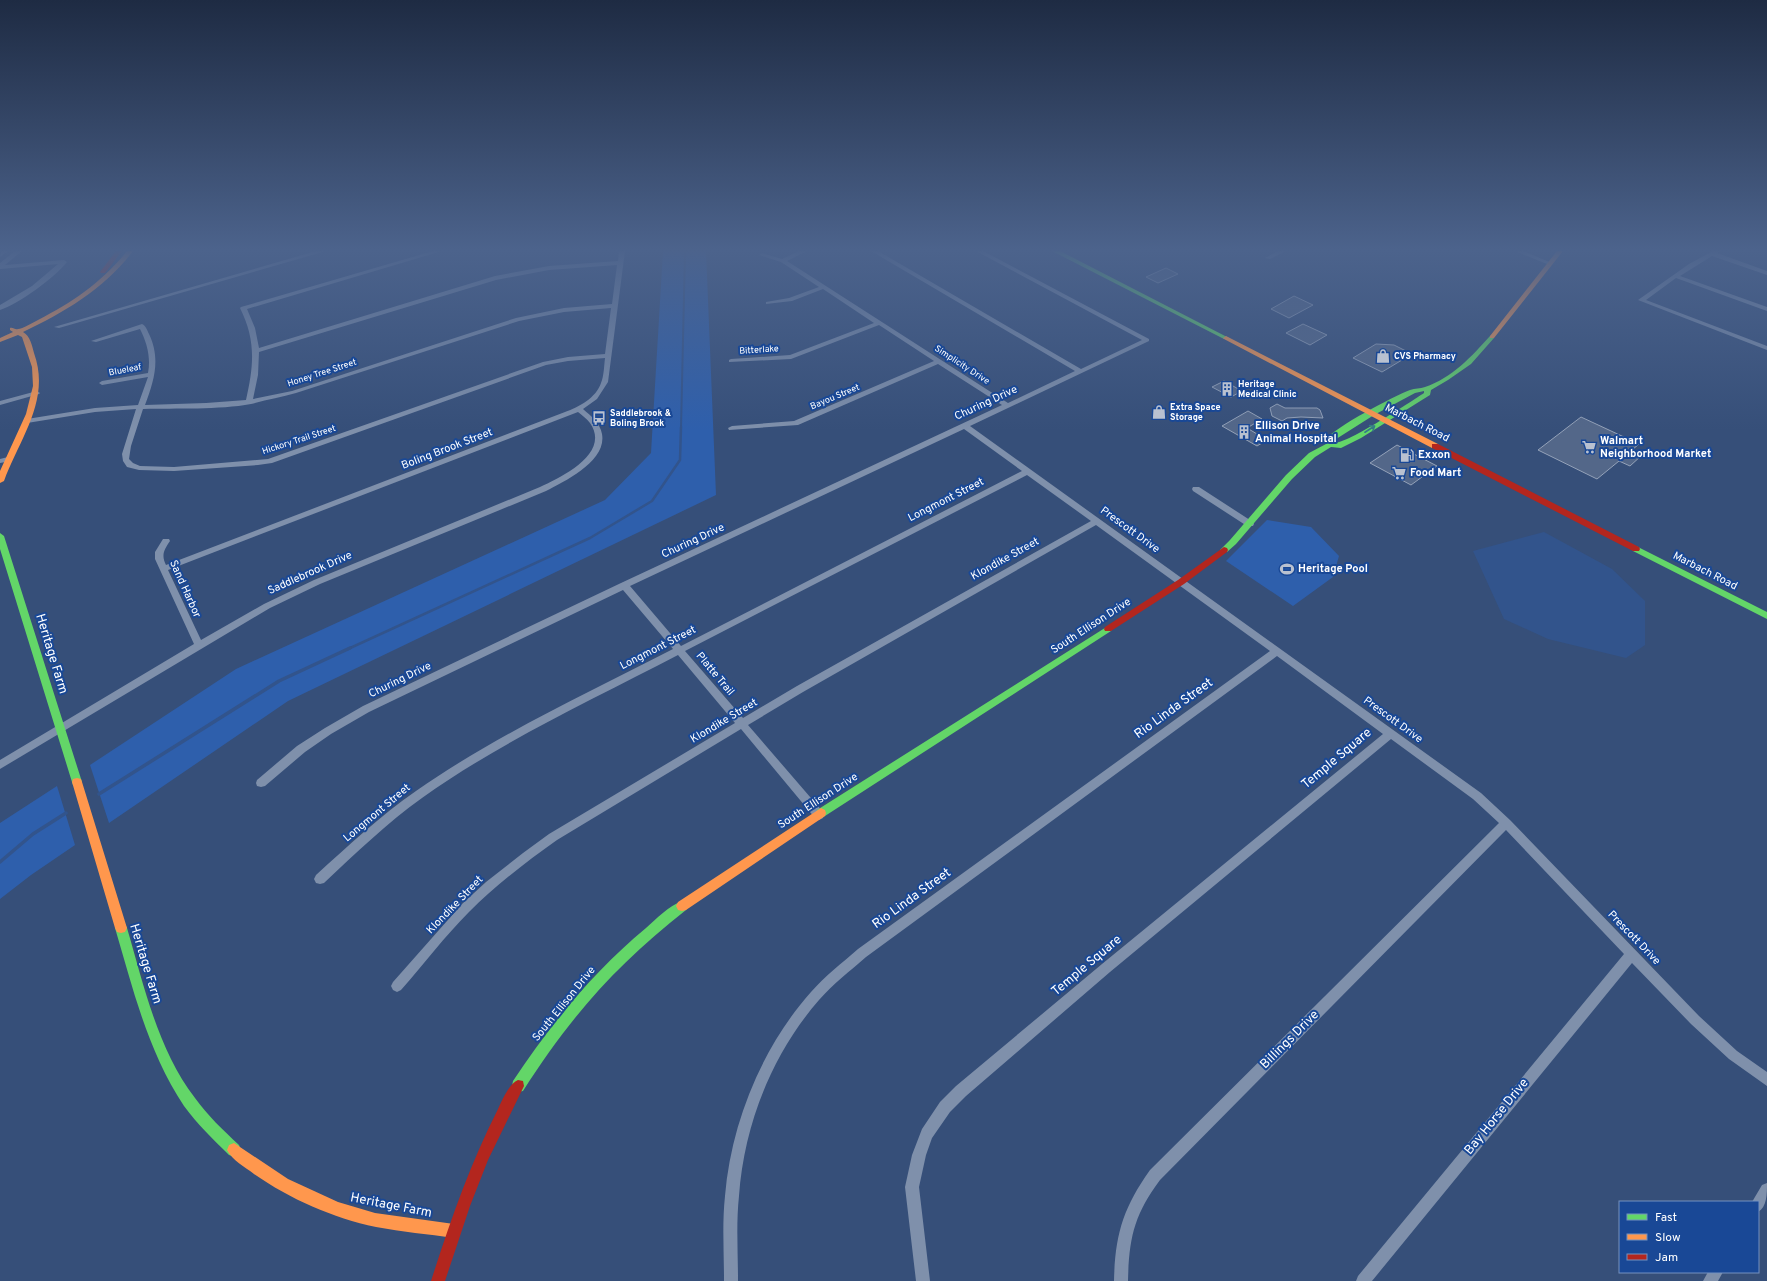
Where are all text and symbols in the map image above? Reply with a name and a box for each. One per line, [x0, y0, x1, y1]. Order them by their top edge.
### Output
street label: Bitterlake [739, 343, 779, 357]
street label: Simplicity Drive [932, 343, 992, 387]
shop icon: CVS Pharmacy [1375, 348, 1391, 364]
place label: CVS Pharmacy [1394, 351, 1456, 362]
street label: Honey Tree Street [286, 357, 358, 389]
street label: Blueleaf [108, 361, 142, 379]
place label: Heritage Medical Clinic [1238, 379, 1297, 400]
building icon: Heritage Medical Clinic [1219, 381, 1235, 397]
street label: Bayou Street [809, 382, 861, 412]
street label: Churing Drive [952, 382, 1020, 424]
street label: Marbach Road [1382, 401, 1452, 445]
place label: Extra Space Storage [1170, 402, 1221, 423]
shop icon: Extra Space Storage [1151, 404, 1167, 420]
place label: Saddlebrook & Boling Brook [610, 408, 672, 429]
bus stop icon: Saddlebrook & Boling Brook [591, 410, 607, 426]
place label: Ellison Drive Animal Hospital [1255, 419, 1337, 446]
street label: Hickory Trail Street [261, 423, 337, 457]
building icon: Ellison Drive Animal Hospital [1236, 424, 1252, 440]
one-way arrow [1364, 424, 1376, 432]
street label: Boling Brook Street [399, 425, 495, 473]
place label: Walmart Neighborhood Market [1600, 434, 1711, 461]
supermarket icon: Walmart Neighborhood Market [1581, 439, 1597, 455]
fuel station icon: Exxon [1399, 447, 1415, 463]
place label: Exxon [1418, 448, 1450, 462]
supermarket icon: Food Mart [1391, 465, 1407, 481]
place label: Food Mart [1410, 466, 1461, 480]
street label: Longmont Street [906, 475, 986, 525]
street label: Prescott Drive [1097, 504, 1163, 556]
street label: Churing Drive [659, 520, 727, 562]
street label: Klondike Street [968, 534, 1042, 584]
street label: Saddlebrook Drive [266, 548, 354, 598]
street label: Marbach Road [1670, 549, 1740, 593]
street label: Sand Harbor [166, 558, 204, 621]
sports icon: Heritage Pool [1279, 561, 1295, 577]
place label: Heritage Pool [1298, 562, 1368, 576]
street label: South Ellison Drive [1048, 595, 1134, 657]
street label: Heritage Farm [31, 612, 71, 696]
street label: Longmont Street [618, 623, 698, 673]
street label: Platte Trail [693, 649, 737, 699]
street label: Churing Drive [366, 659, 434, 701]
street label: Rio Linda Street [1132, 675, 1217, 743]
street label: Prescott Drive [1360, 694, 1426, 746]
street label: Klondike Street [688, 695, 760, 747]
street label: Temple Square [1299, 725, 1375, 793]
street label: South Ellison Drive [775, 770, 861, 832]
street label: Longmont Street [341, 781, 413, 845]
street label: Rio Linda Street [870, 865, 955, 933]
street label: Klondike Street [424, 873, 486, 937]
street label: Prescott Drive [1605, 908, 1663, 968]
street label: Heritage Farm [125, 922, 165, 1006]
street label: Temple Square [1049, 932, 1125, 1000]
street label: South Ellison Drive [529, 964, 599, 1044]
street label: Billings Drive [1257, 1007, 1323, 1073]
street label: Bay Horse Drive [1461, 1076, 1533, 1158]
street label: Heritage Farm [349, 1190, 433, 1222]
legend [1619, 1201, 1759, 1273]
text: Fast [1655, 1210, 1677, 1226]
text: Slow [1655, 1230, 1681, 1246]
text: Jam [1655, 1250, 1678, 1266]

